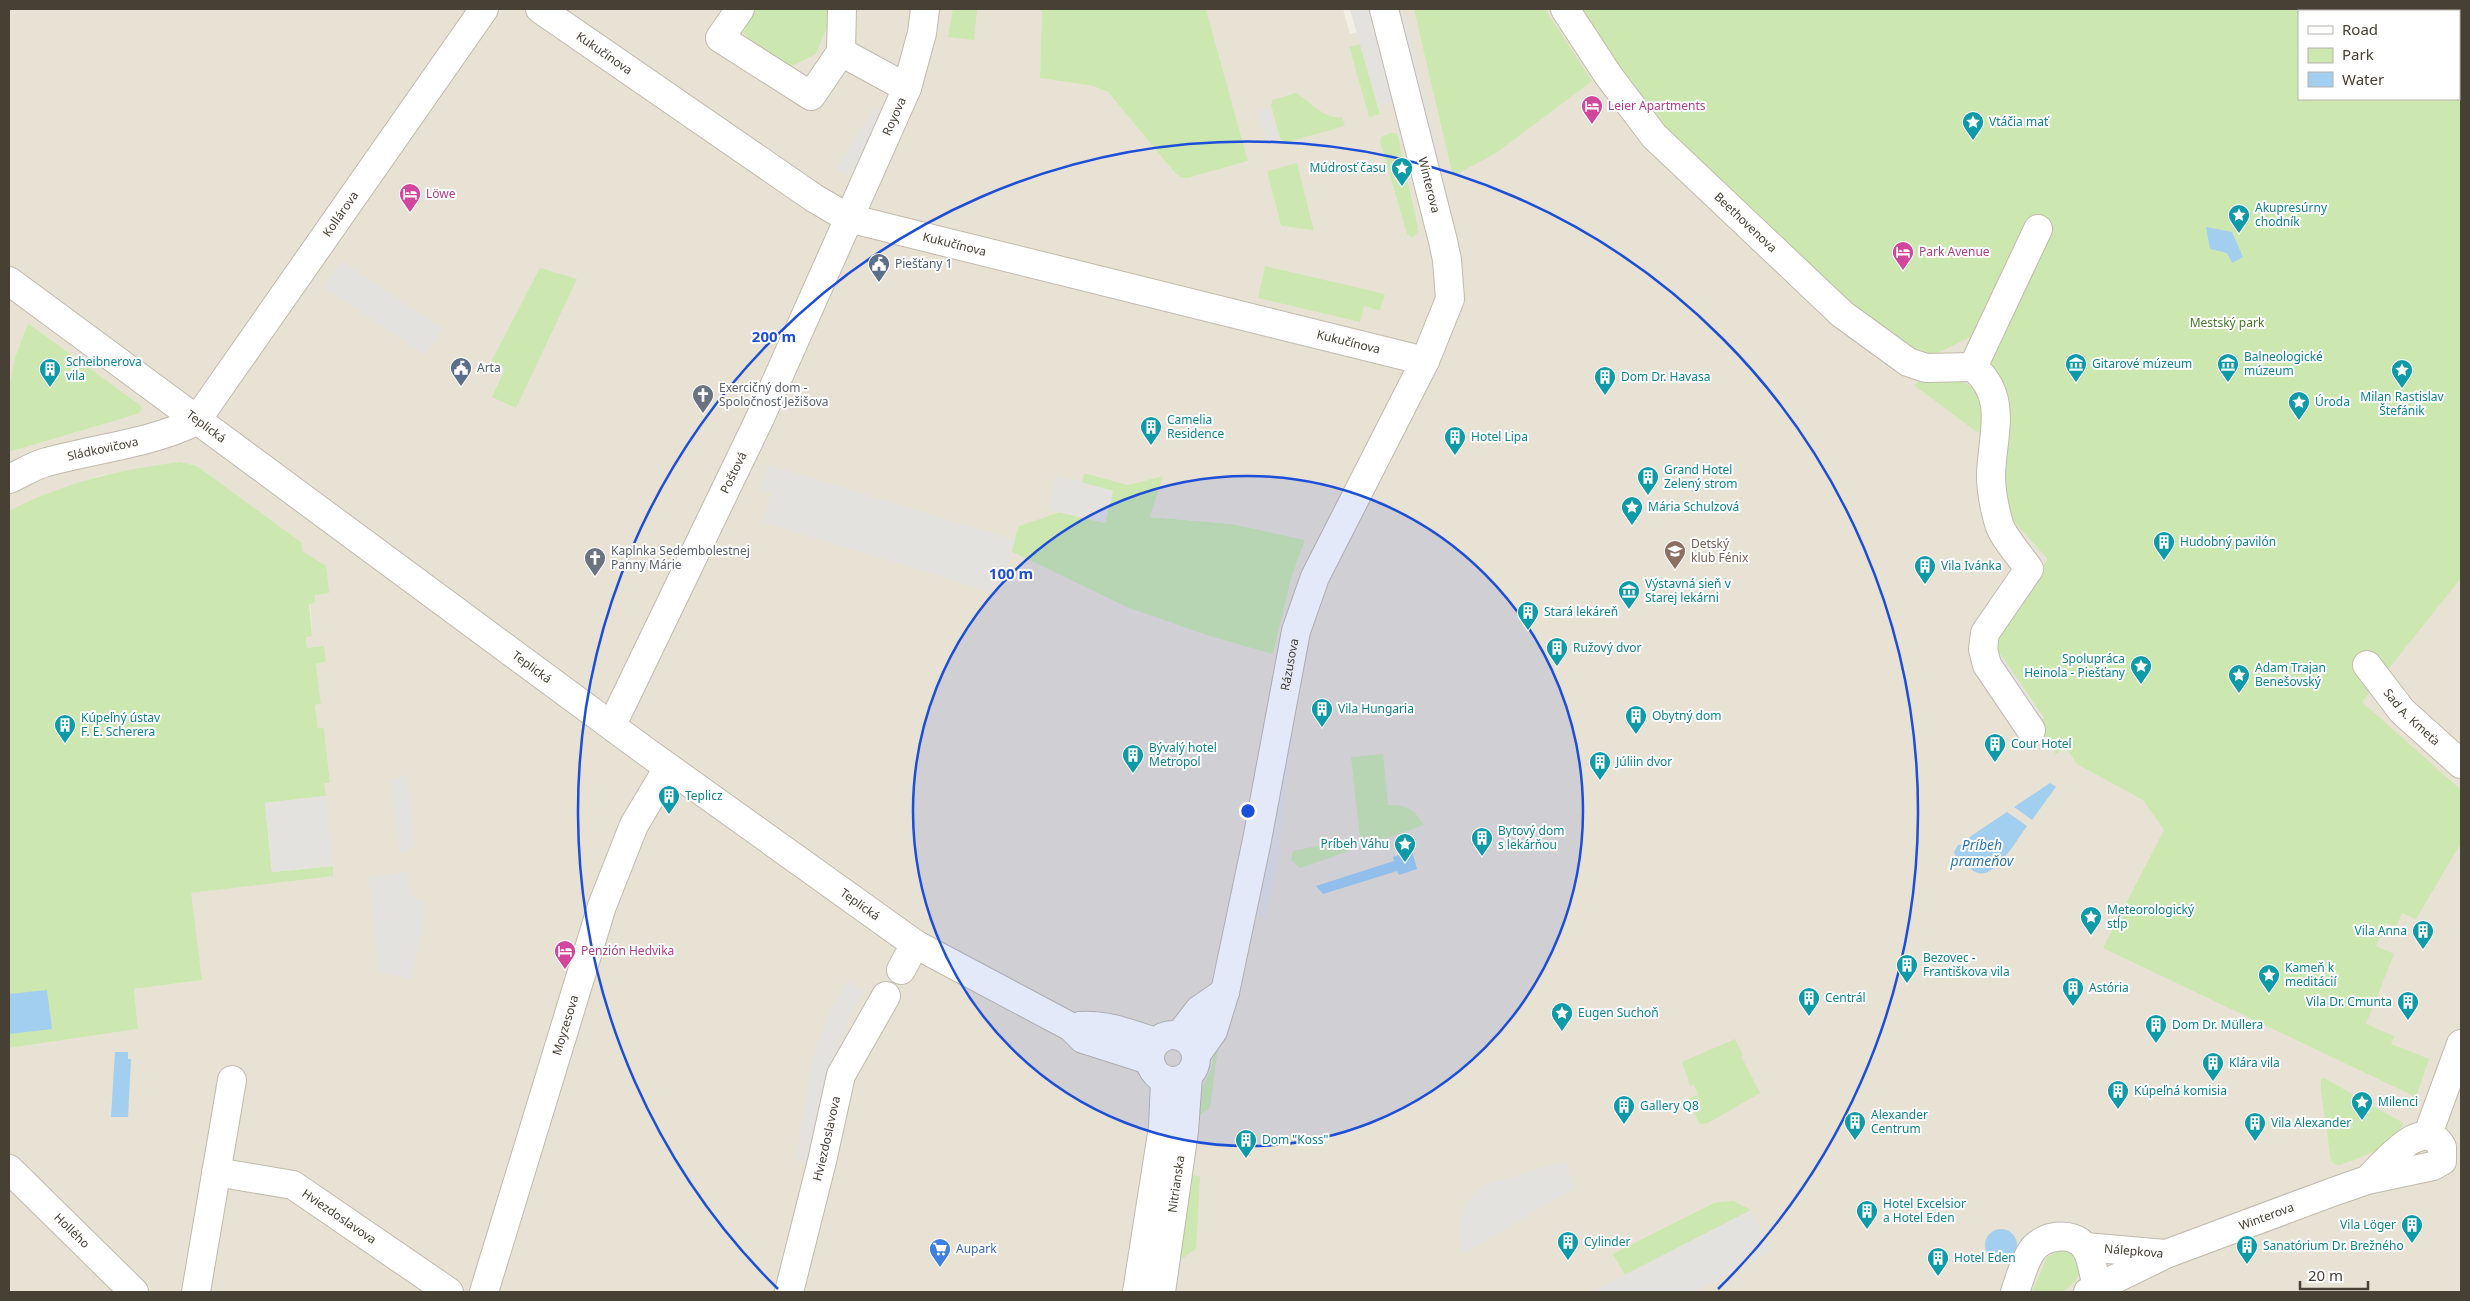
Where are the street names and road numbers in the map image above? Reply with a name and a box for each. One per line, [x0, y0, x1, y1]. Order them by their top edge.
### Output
street label: Kukučínova [573, 27, 636, 78]
street label: Royova [878, 94, 910, 138]
street label: Winterova [1414, 155, 1445, 215]
street label: Kollárova [318, 188, 362, 240]
street label: Beethovenova [1711, 188, 1781, 256]
street label: Kukučínova [921, 228, 988, 260]
street label: Kukučínova [1315, 326, 1382, 358]
street label: Teplická [183, 406, 230, 446]
street label: Sládkovičova [66, 433, 140, 465]
street label: Poštová [716, 449, 750, 496]
street label: Rázusova [1276, 637, 1302, 692]
street label: Teplická [509, 647, 555, 687]
street label: Sad A. Kmeťa [2380, 685, 2444, 749]
street label: Teplická [837, 884, 884, 924]
street label: Moyzesova [548, 993, 582, 1057]
street label: Hviezdoslavova [808, 1094, 844, 1183]
street label: Nitrianska [1163, 1154, 1188, 1214]
street label: Hviezdoslavova [299, 1185, 380, 1248]
street label: Winterova [2236, 1198, 2296, 1234]
street label: Hollého [50, 1209, 94, 1252]
street label: Nálepkova [2104, 1240, 2164, 1262]

